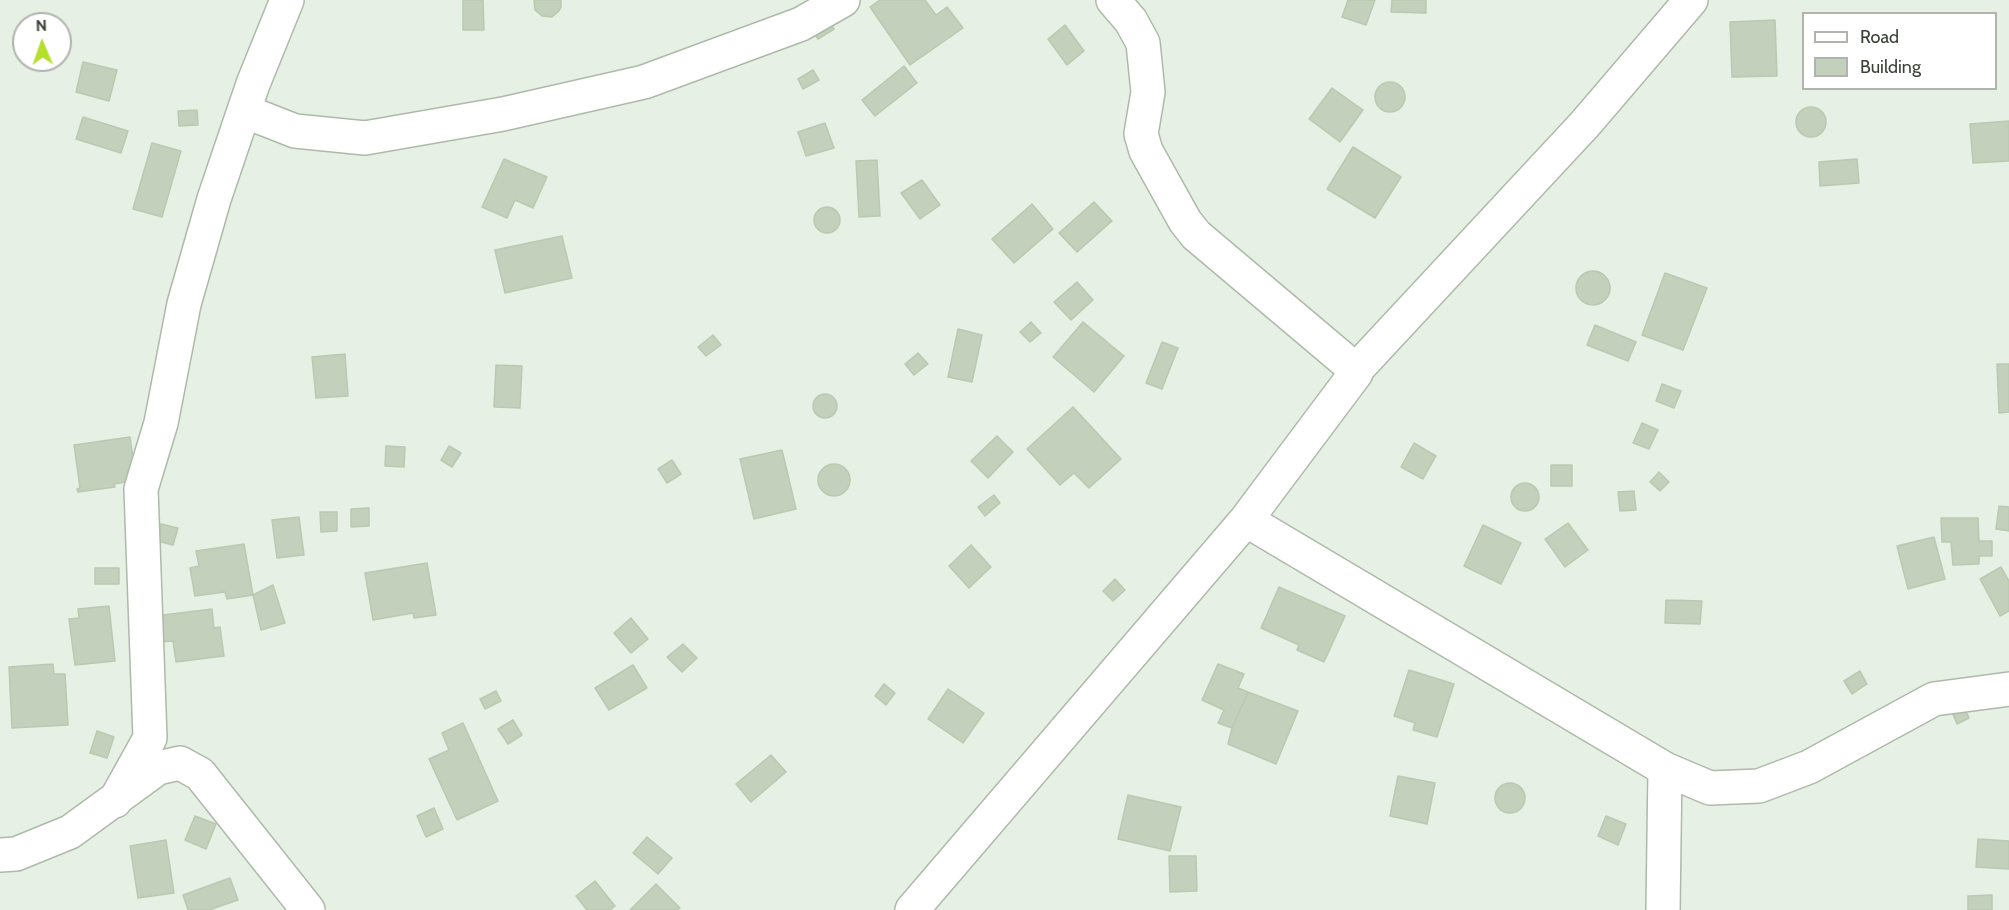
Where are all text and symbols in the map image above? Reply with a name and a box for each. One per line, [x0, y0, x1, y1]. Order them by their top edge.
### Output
north arrow [12, 12, 72, 72]
legend [1802, 12, 1997, 90]
text: N [35, 16, 47, 35]
text: Road [1860, 26, 1899, 48]
text: Building [1860, 56, 1921, 78]

